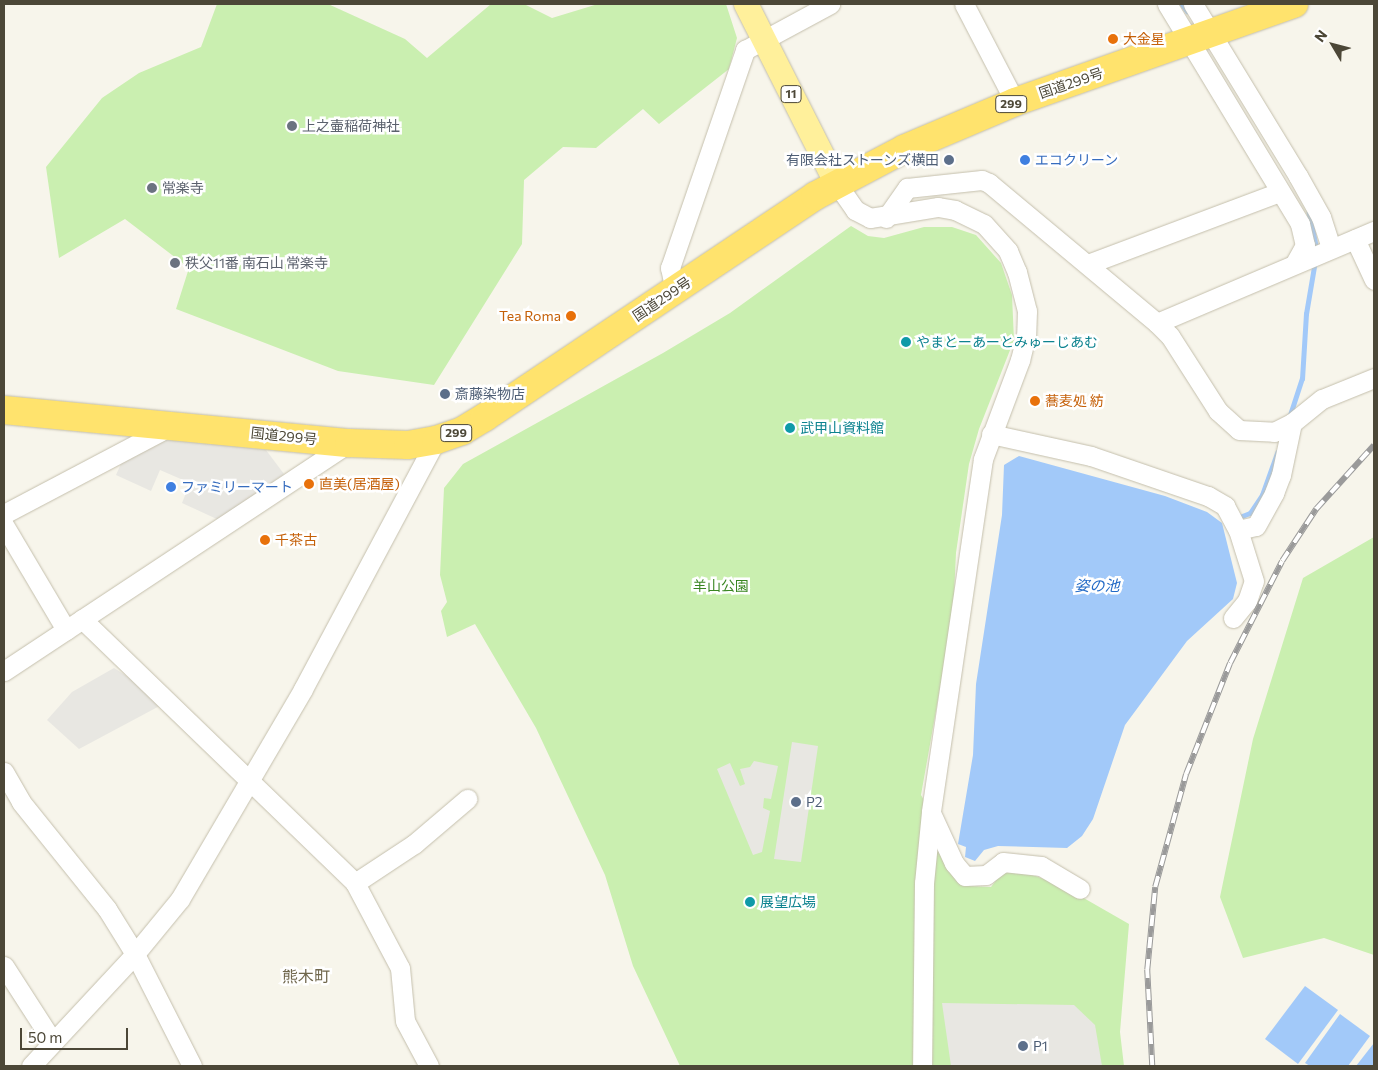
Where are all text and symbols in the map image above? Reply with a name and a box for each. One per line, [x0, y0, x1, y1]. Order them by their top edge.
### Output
north arrow [1308, 20, 1358, 70]
text: N [1311, 26, 1331, 45]
place label: 大金星 [1123, 31, 1165, 47]
marker: 大金星 [1107, 33, 1119, 45]
street label: 国道299号 [1037, 64, 1105, 102]
road number: 11 [780, 85, 802, 104]
road number: 299 [995, 95, 1027, 114]
place label: 上之壷稲荷神社 [302, 118, 400, 134]
marker: 上之壷稲荷神社 [286, 120, 298, 132]
place label: 有限会社ストーンズ横田 [785, 152, 939, 168]
place label: エコクリーン [1035, 152, 1119, 168]
marker: 有限会社ストーンズ横田 [943, 154, 955, 166]
marker: エコクリーン [1019, 154, 1031, 166]
place label: 常楽寺 [162, 180, 204, 196]
marker: 常楽寺 [146, 182, 158, 194]
place label: 秩父11番 南石山 常楽寺 [185, 255, 328, 271]
marker: 秩父11番 南石山 常楽寺 [169, 257, 181, 269]
street label: 国道299号 [630, 273, 694, 325]
place label: Tea Roma [499, 308, 561, 324]
marker: Tea Roma [565, 310, 577, 322]
place label: やまとーあーとみゅーじあむ [916, 334, 1098, 350]
marker: やまとーあーとみゅーじあむ [900, 336, 912, 348]
place label: 斎藤染物店 [455, 386, 525, 402]
marker: 斎藤染物店 [439, 388, 451, 400]
place label: 蕎麦処 紡 [1045, 393, 1104, 409]
marker: 蕎麦処 紡 [1029, 395, 1041, 407]
place label: 武甲山資料館 [800, 420, 884, 436]
marker: 武甲山資料館 [784, 422, 796, 434]
road number: 299 [440, 423, 472, 442]
street label: 国道299号 [250, 424, 318, 448]
place label: 直美(居酒屋) [319, 476, 400, 492]
marker: 直美(居酒屋) [303, 478, 315, 490]
place label: ファミリーマート [181, 479, 293, 495]
marker: ファミリーマート [165, 481, 177, 493]
place label: 千茶古 [275, 532, 317, 548]
marker: 千茶古 [259, 534, 271, 546]
water label: 姿の池 [1075, 577, 1119, 595]
park label: 羊山公園 [693, 578, 749, 594]
place label: P2 [806, 794, 823, 810]
marker: P2 [790, 796, 802, 808]
place label: 展望広場 [760, 894, 816, 910]
marker: 展望広場 [744, 896, 756, 908]
district label: 熊木町 [282, 966, 330, 986]
scale bar [22, 1018, 130, 1050]
text: 50 m [28, 1028, 62, 1046]
place label: P1 [1033, 1038, 1048, 1054]
marker: P1 [1017, 1040, 1029, 1052]

